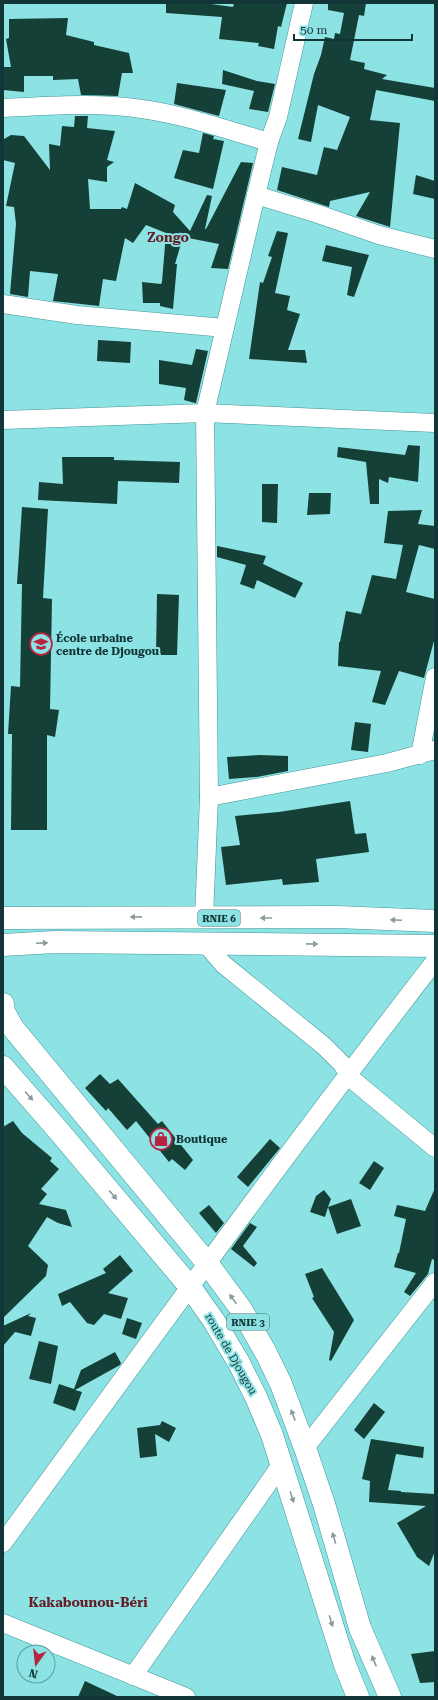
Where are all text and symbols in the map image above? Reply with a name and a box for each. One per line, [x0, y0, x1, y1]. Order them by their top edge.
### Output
scale bar [294, 16, 412, 42]
text: 50 m [300, 23, 327, 37]
district label: Zongo [147, 230, 189, 245]
school or university icon: École urbaine centre de Djougou [28, 631, 54, 657]
place label: École urbaine centre de Djougou [56, 631, 160, 658]
road number: RNIE 6 [198, 910, 240, 926]
one-way arrow [129, 914, 142, 920]
one-way arrow [259, 915, 272, 921]
one-way arrow [389, 917, 402, 923]
one-way arrow [36, 939, 48, 946]
one-way arrow [306, 941, 319, 947]
one-way arrow [24, 1091, 33, 1102]
shop icon: Boutique [148, 1126, 174, 1152]
place label: Boutique [176, 1133, 228, 1146]
one-way arrow [109, 1190, 118, 1201]
one-way arrow [229, 1294, 237, 1305]
street label: route de Djougou [202, 1311, 260, 1397]
road number: RNIE 3 [227, 1314, 269, 1330]
one-way arrow [289, 1408, 295, 1420]
one-way arrow [289, 1491, 295, 1503]
one-way arrow [331, 1531, 337, 1543]
district label: Kakabounou-Béri [29, 1595, 148, 1610]
one-way arrow [328, 1615, 334, 1627]
north arrow [16, 1644, 56, 1684]
one-way arrow [371, 1656, 377, 1667]
text: N [27, 1666, 39, 1681]

